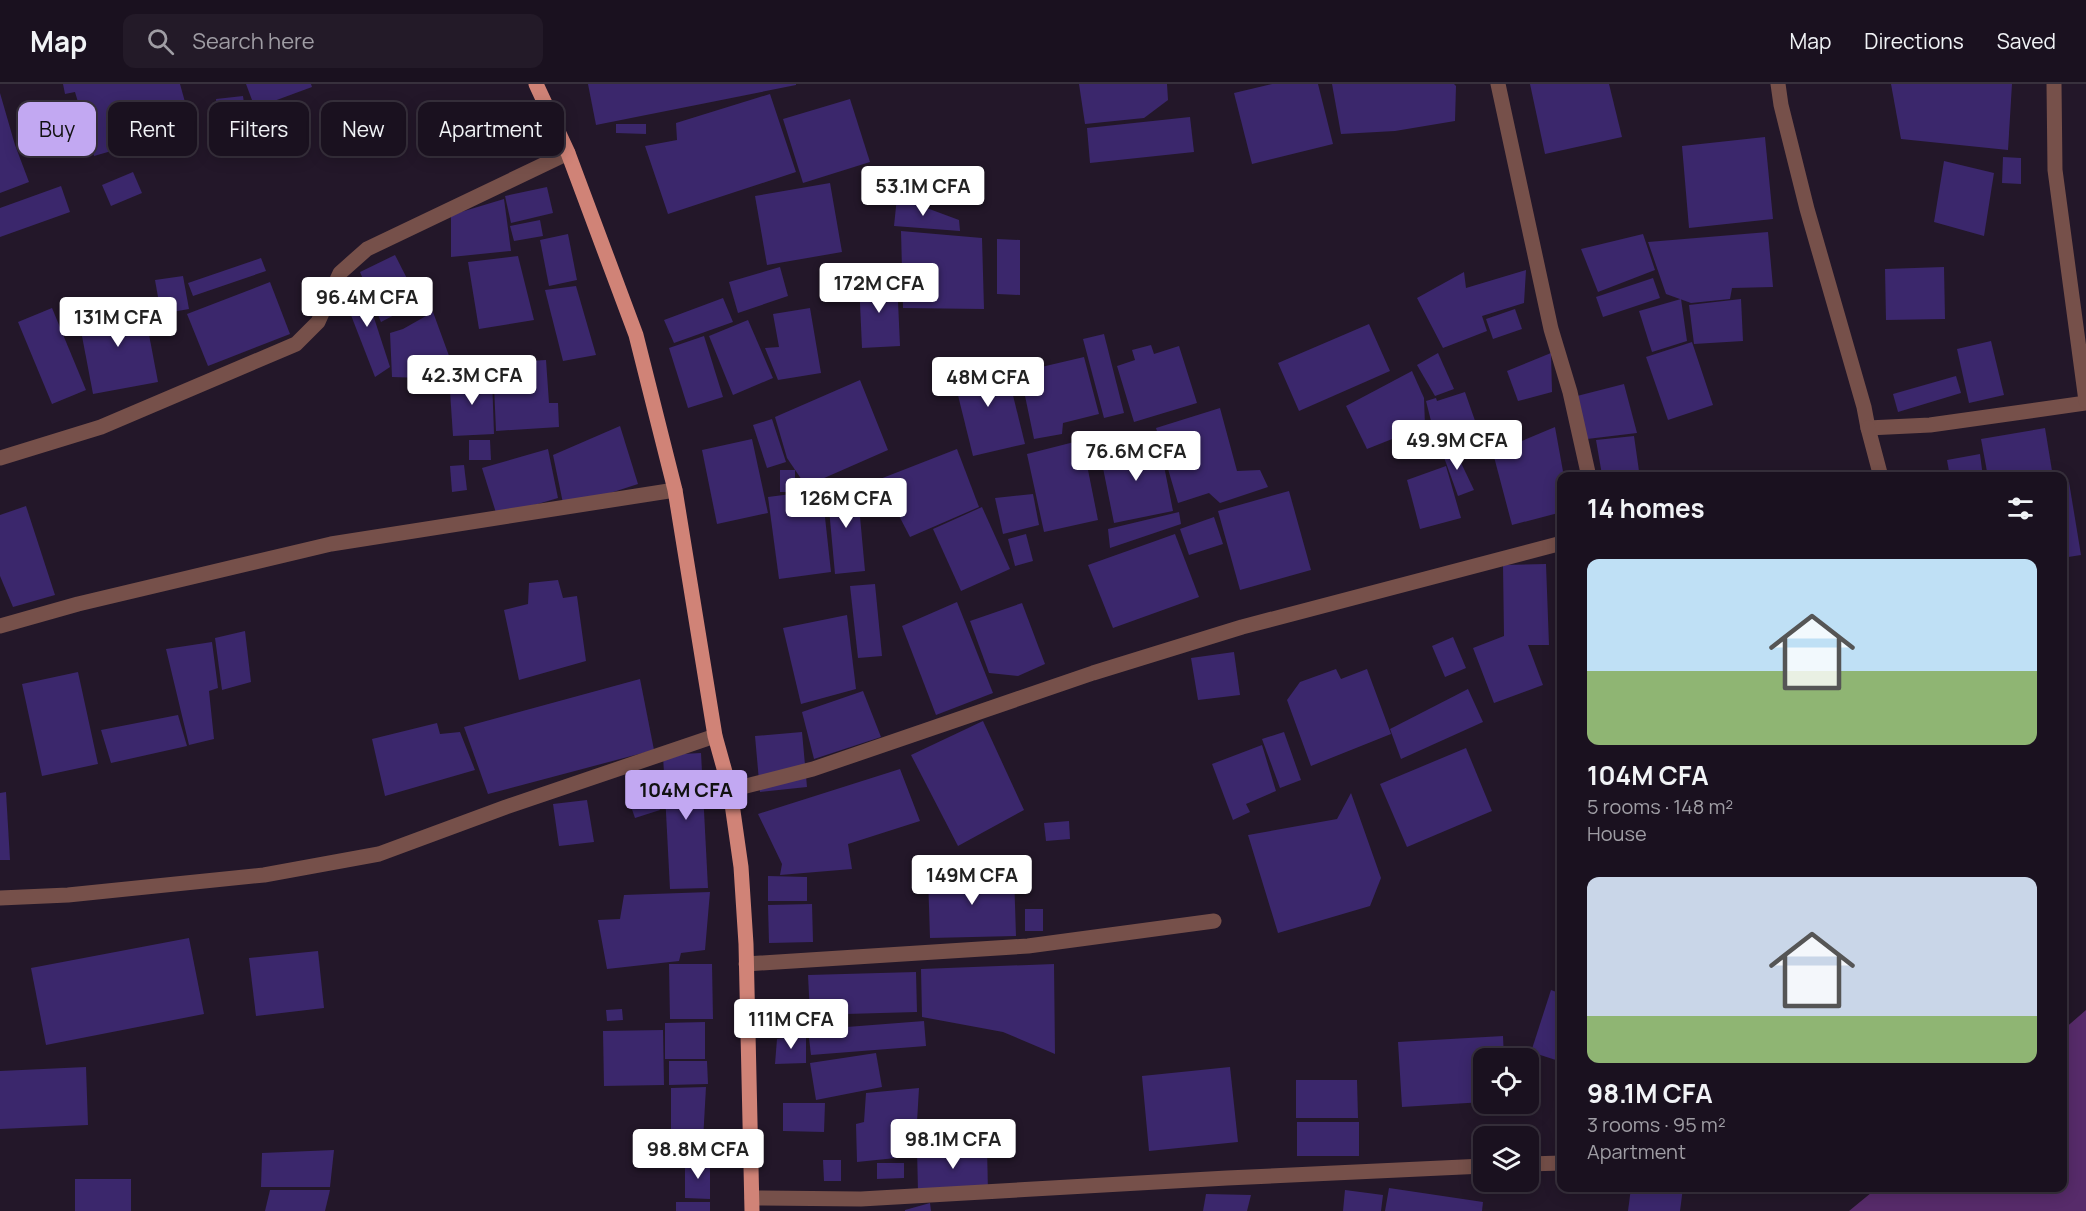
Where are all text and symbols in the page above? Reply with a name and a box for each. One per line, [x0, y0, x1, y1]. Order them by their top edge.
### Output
search box [123, 14, 543, 68]
text: Map [30, 22, 87, 60]
icon: search [144, 25, 177, 58]
text: Search here [192, 26, 315, 56]
text: Map [1790, 27, 1831, 55]
text: Directions [1864, 27, 1964, 55]
text: Saved [1997, 27, 2056, 55]
chip: Buy [18, 102, 96, 156]
chip: Rent [108, 102, 197, 156]
chip: Filters [209, 102, 309, 156]
chip: New [321, 102, 406, 156]
chip: Apartment [418, 102, 564, 156]
pin: 53.1M CFA [854, 166, 992, 217]
text: 53.1M CFA [875, 172, 971, 199]
pin: 172M CFA [817, 263, 941, 314]
text: 172M CFA [834, 269, 924, 296]
pin: 96.4M CFA [298, 277, 436, 328]
text: 96.4M CFA [316, 283, 418, 310]
pin: 131M CFA [56, 297, 180, 348]
text: 131M CFA [74, 303, 162, 330]
pin: 42.3M CFA [403, 355, 541, 406]
pin: 48M CFA [933, 357, 1043, 408]
text: 42.3M CFA [421, 361, 523, 388]
text: 48M CFA [946, 363, 1030, 390]
pin: 49.9M CFA [1388, 420, 1526, 471]
text: 49.9M CFA [1406, 426, 1508, 453]
pin: 76.6M CFA [1067, 431, 1205, 482]
text: 76.6M CFA [1085, 437, 1187, 464]
pin: 126M CFA [784, 478, 908, 529]
text: 126M CFA [800, 484, 892, 511]
text: 14 homes [1587, 490, 1705, 526]
icon: filters [2004, 492, 2037, 525]
icon: home [1758, 598, 1866, 706]
text: 104M CFA [1587, 757, 1709, 793]
pin: 104M CFA [624, 770, 748, 821]
text: 104M CFA [639, 776, 733, 803]
text: 5 rooms · 148 m² [1587, 793, 1733, 820]
text: House [1587, 820, 1647, 847]
pin: 149M CFA [910, 855, 1034, 906]
text: 149M CFA [926, 861, 1018, 888]
icon: home [1758, 916, 1866, 1024]
pin: 111M CFA [729, 999, 853, 1050]
text: 111M CFA [748, 1005, 834, 1032]
map controls [1473, 1048, 1539, 1192]
button: locate [1473, 1048, 1539, 1114]
text: 98.1M CFA [1587, 1075, 1713, 1111]
text: 3 rooms · 95 m² [1587, 1111, 1726, 1138]
pin: 98.1M CFA [884, 1119, 1022, 1170]
text: 98.1M CFA [905, 1125, 1001, 1152]
button: layers [1473, 1126, 1539, 1192]
pin: 98.8M CFA [629, 1129, 767, 1180]
text: 98.8M CFA [647, 1135, 749, 1162]
text: Apartment [1587, 1138, 1686, 1165]

